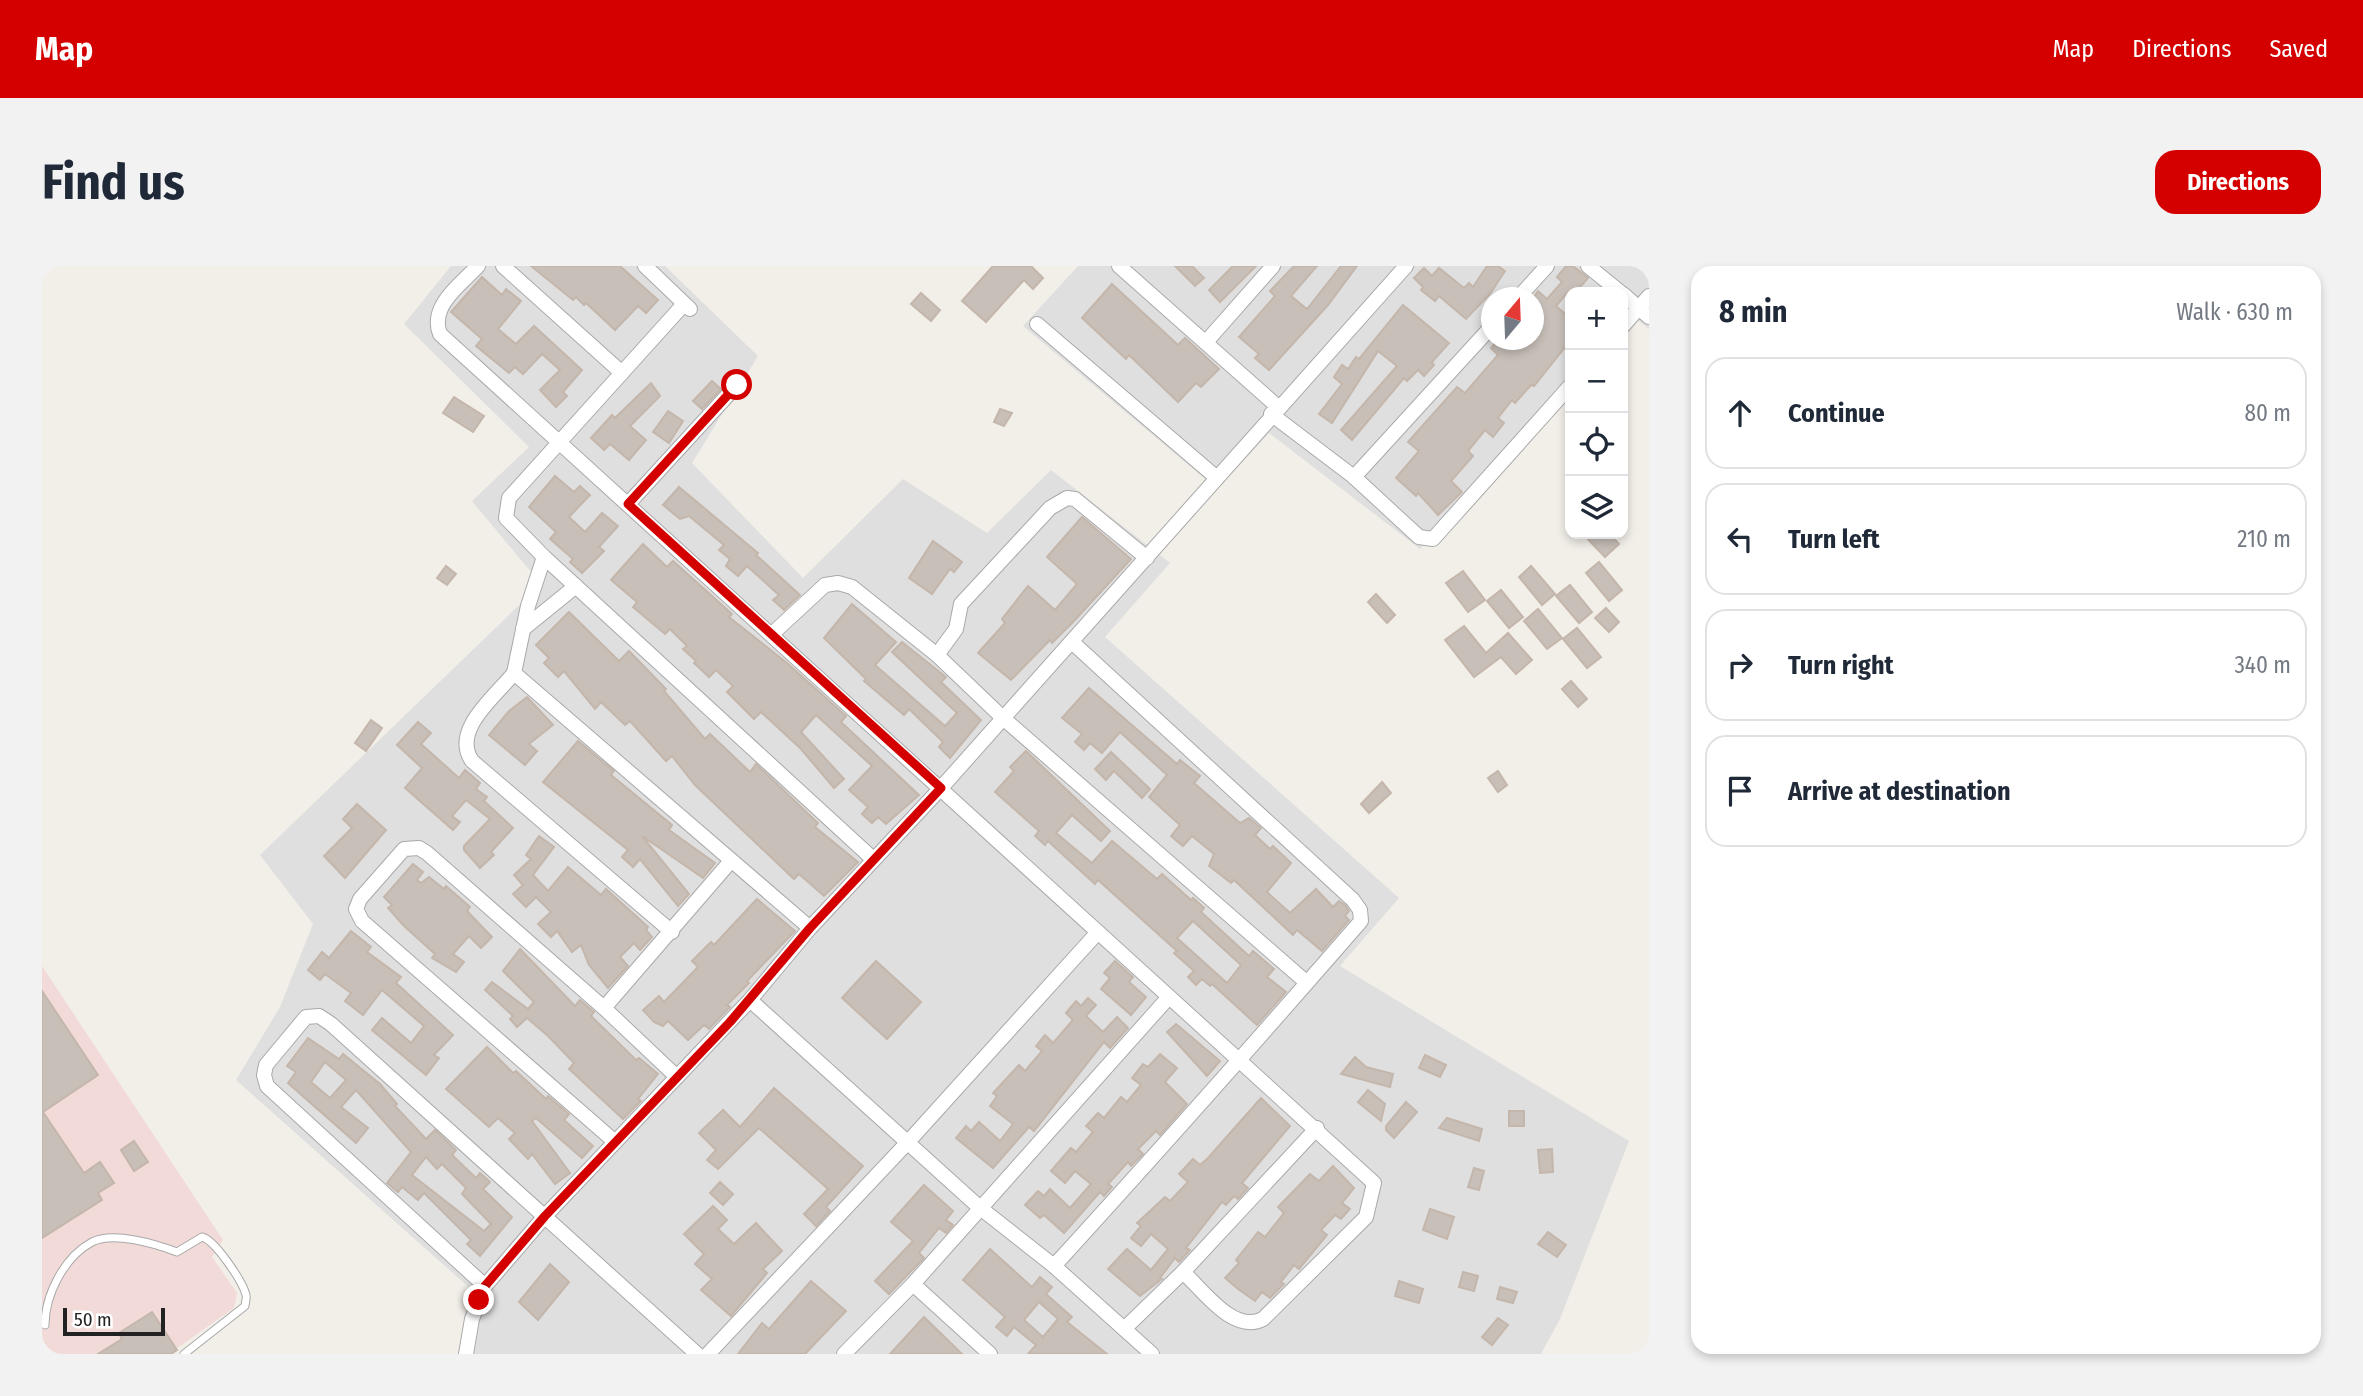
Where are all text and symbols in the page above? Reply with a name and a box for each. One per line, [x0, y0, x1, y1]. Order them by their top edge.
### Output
text: Map [35, 29, 93, 69]
text: Map [2053, 35, 2094, 63]
text: Directions [2132, 35, 2231, 63]
text: Saved [2269, 35, 2328, 63]
button: Directions [2155, 150, 2321, 214]
text: Find us [42, 153, 185, 212]
north arrow [1481, 287, 1544, 350]
map controls [1565, 287, 1628, 539]
button: + [1565, 287, 1628, 350]
text: 8 min [1719, 294, 1787, 330]
text: Walk · 630 m [2176, 298, 2293, 326]
button: − [1565, 350, 1628, 413]
route start [721, 369, 752, 400]
icon: ahead [1721, 394, 1759, 432]
text: Continue [1788, 398, 1885, 429]
text: 80 m [2244, 399, 2291, 427]
button: locate [1565, 413, 1628, 476]
button: layers [1565, 476, 1628, 539]
icon: left [1721, 520, 1759, 558]
text: Turn left [1788, 524, 1880, 555]
text: 210 m [2237, 525, 2291, 553]
icon: right [1721, 646, 1759, 684]
text: Turn right [1788, 650, 1894, 681]
text: 340 m [2235, 651, 2291, 679]
icon: arrive [1721, 772, 1759, 810]
text: Arrive at destination [1788, 776, 2011, 807]
route end [463, 1284, 494, 1315]
scale bar [63, 1305, 164, 1337]
text: 50 m [74, 1308, 112, 1331]

